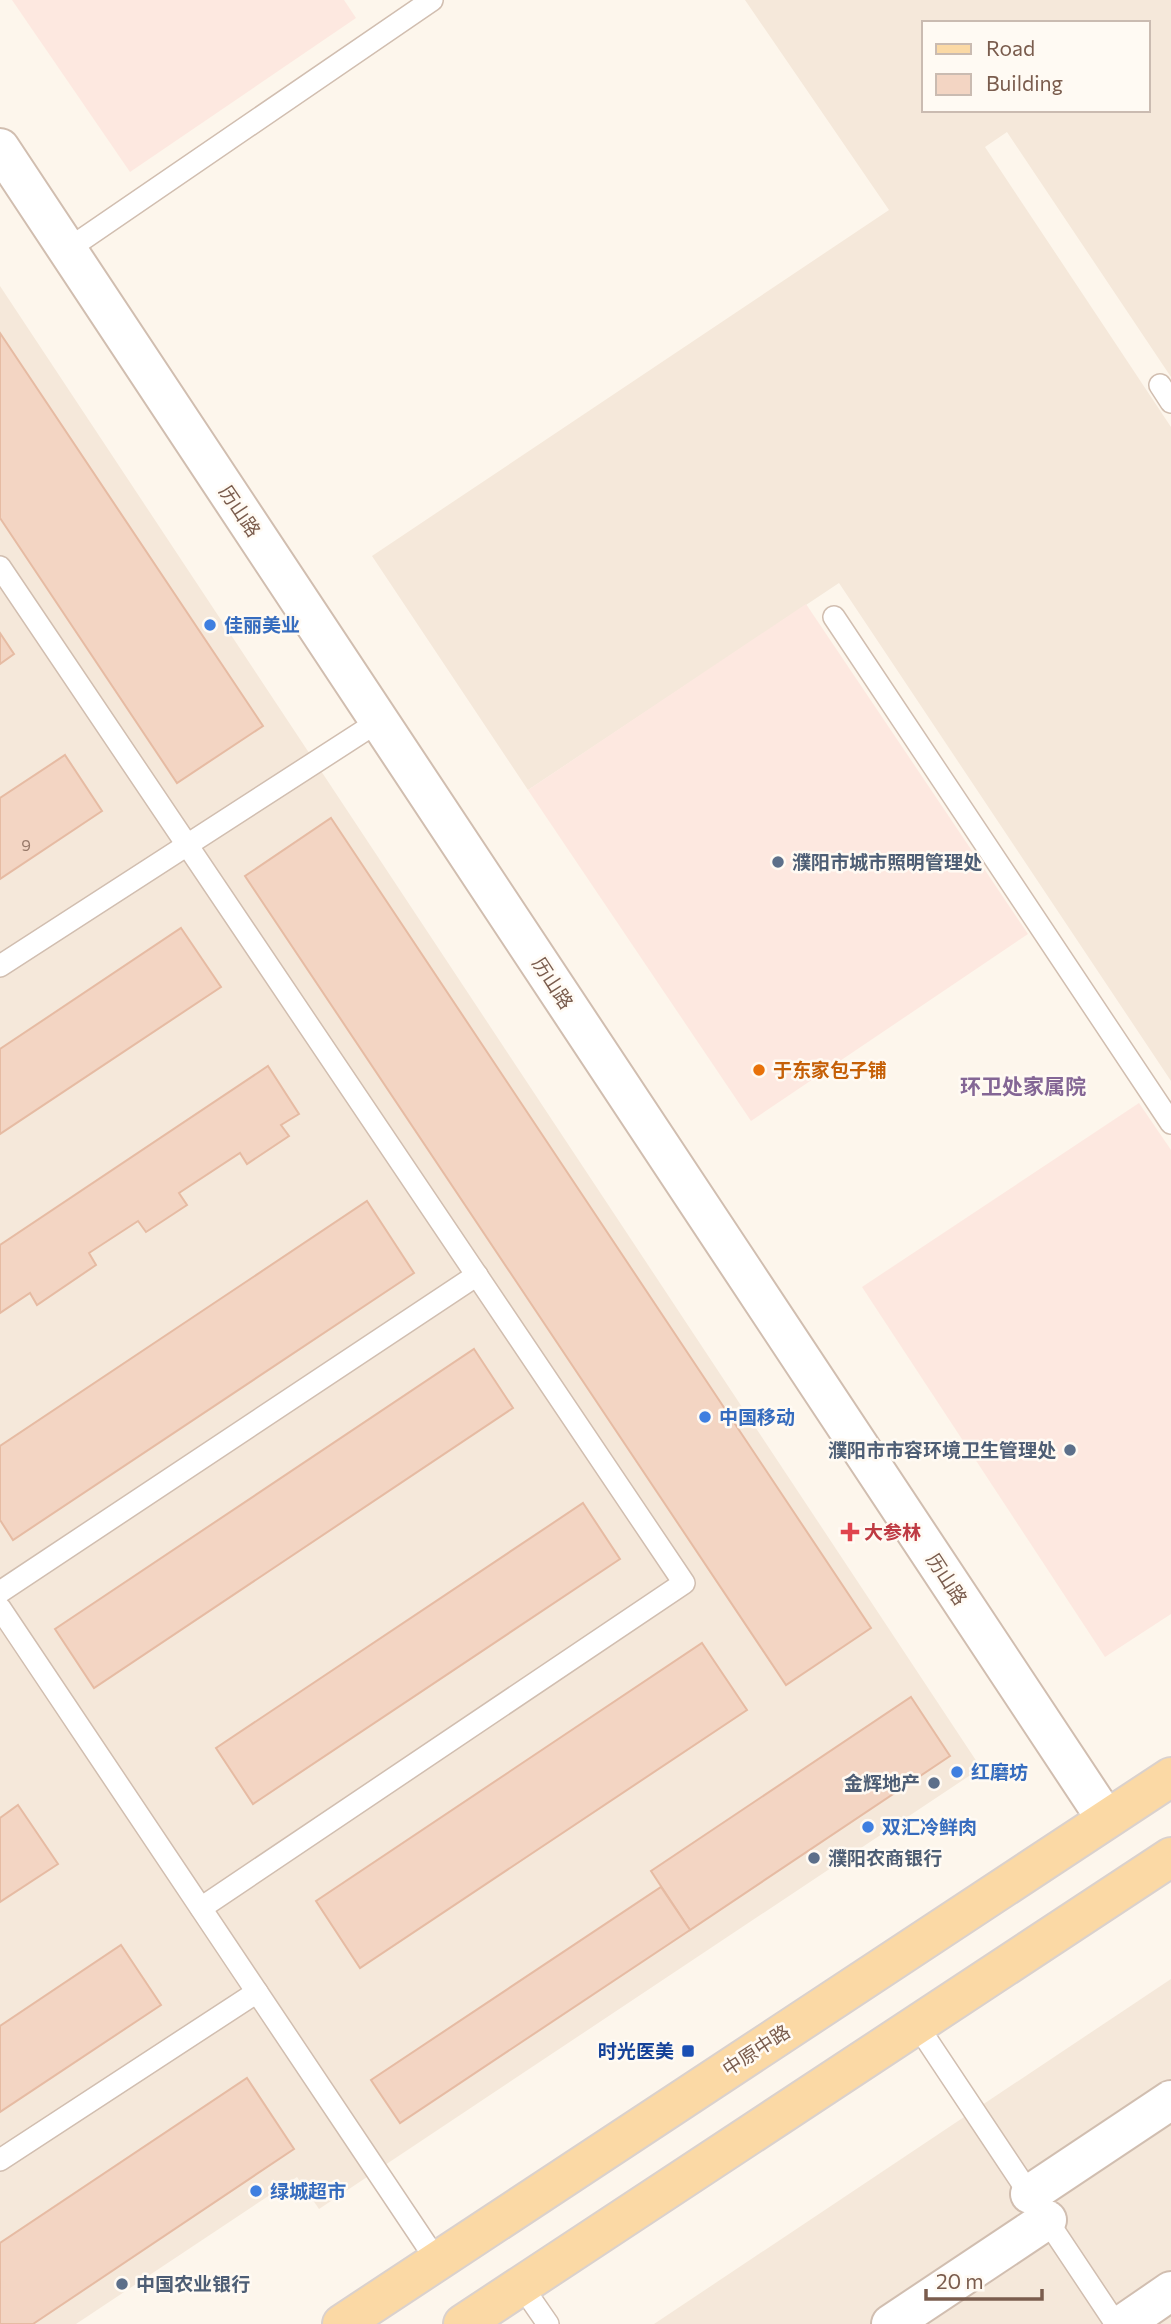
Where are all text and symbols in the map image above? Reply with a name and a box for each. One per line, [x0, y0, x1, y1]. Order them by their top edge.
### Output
legend [922, 21, 1150, 112]
text: Road [986, 35, 1035, 60]
text: Building [986, 70, 1063, 95]
street label: 历山路 [215, 481, 266, 541]
place label: 佳丽美业 [224, 613, 300, 636]
marker: 佳丽美业 [202, 617, 218, 633]
house number: 9 [21, 835, 31, 854]
place label: 濮阳市城市照明管理处 [792, 850, 982, 873]
marker: 濮阳市城市照明管理处 [770, 854, 786, 870]
street label: 历山路 [528, 953, 579, 1013]
place label: 于东家包子铺 [773, 1058, 887, 1081]
marker: 于东家包子铺 [751, 1062, 767, 1078]
district label: 环卫处家属院 [960, 1073, 1086, 1098]
place label: 中国移动 [719, 1405, 795, 1428]
marker: 中国移动 [697, 1409, 713, 1425]
place label: 濮阳市市容环境卫生管理处 [828, 1438, 1056, 1461]
marker: 濮阳市市容环境卫生管理处 [1062, 1442, 1078, 1458]
place label: 大参林 [864, 1520, 921, 1543]
marker: 大参林 [842, 1524, 858, 1540]
street label: 历山路 [922, 1549, 973, 1609]
place label: 红磨坊 [971, 1760, 1028, 1783]
marker: 红磨坊 [949, 1764, 965, 1780]
place label: 金辉地产 [844, 1771, 920, 1794]
marker: 金辉地产 [926, 1775, 942, 1791]
place label: 双汇冷鲜肉 [882, 1815, 977, 1838]
marker: 双汇冷鲜肉 [860, 1819, 876, 1835]
place label: 濮阳农商银行 [828, 1846, 942, 1869]
marker: 濮阳农商银行 [806, 1850, 822, 1866]
street label: 中原中路 [718, 2019, 794, 2080]
place label: 时光医美 [598, 2039, 674, 2062]
marker: 时光医美 [680, 2043, 696, 2059]
place label: 绿城超市 [270, 2179, 346, 2202]
marker: 绿城超市 [248, 2183, 264, 2199]
scale bar [926, 2258, 1042, 2302]
text: 20 m [936, 2268, 984, 2293]
place label: 中国农业银行 [136, 2272, 250, 2295]
marker: 中国农业银行 [114, 2276, 130, 2292]

